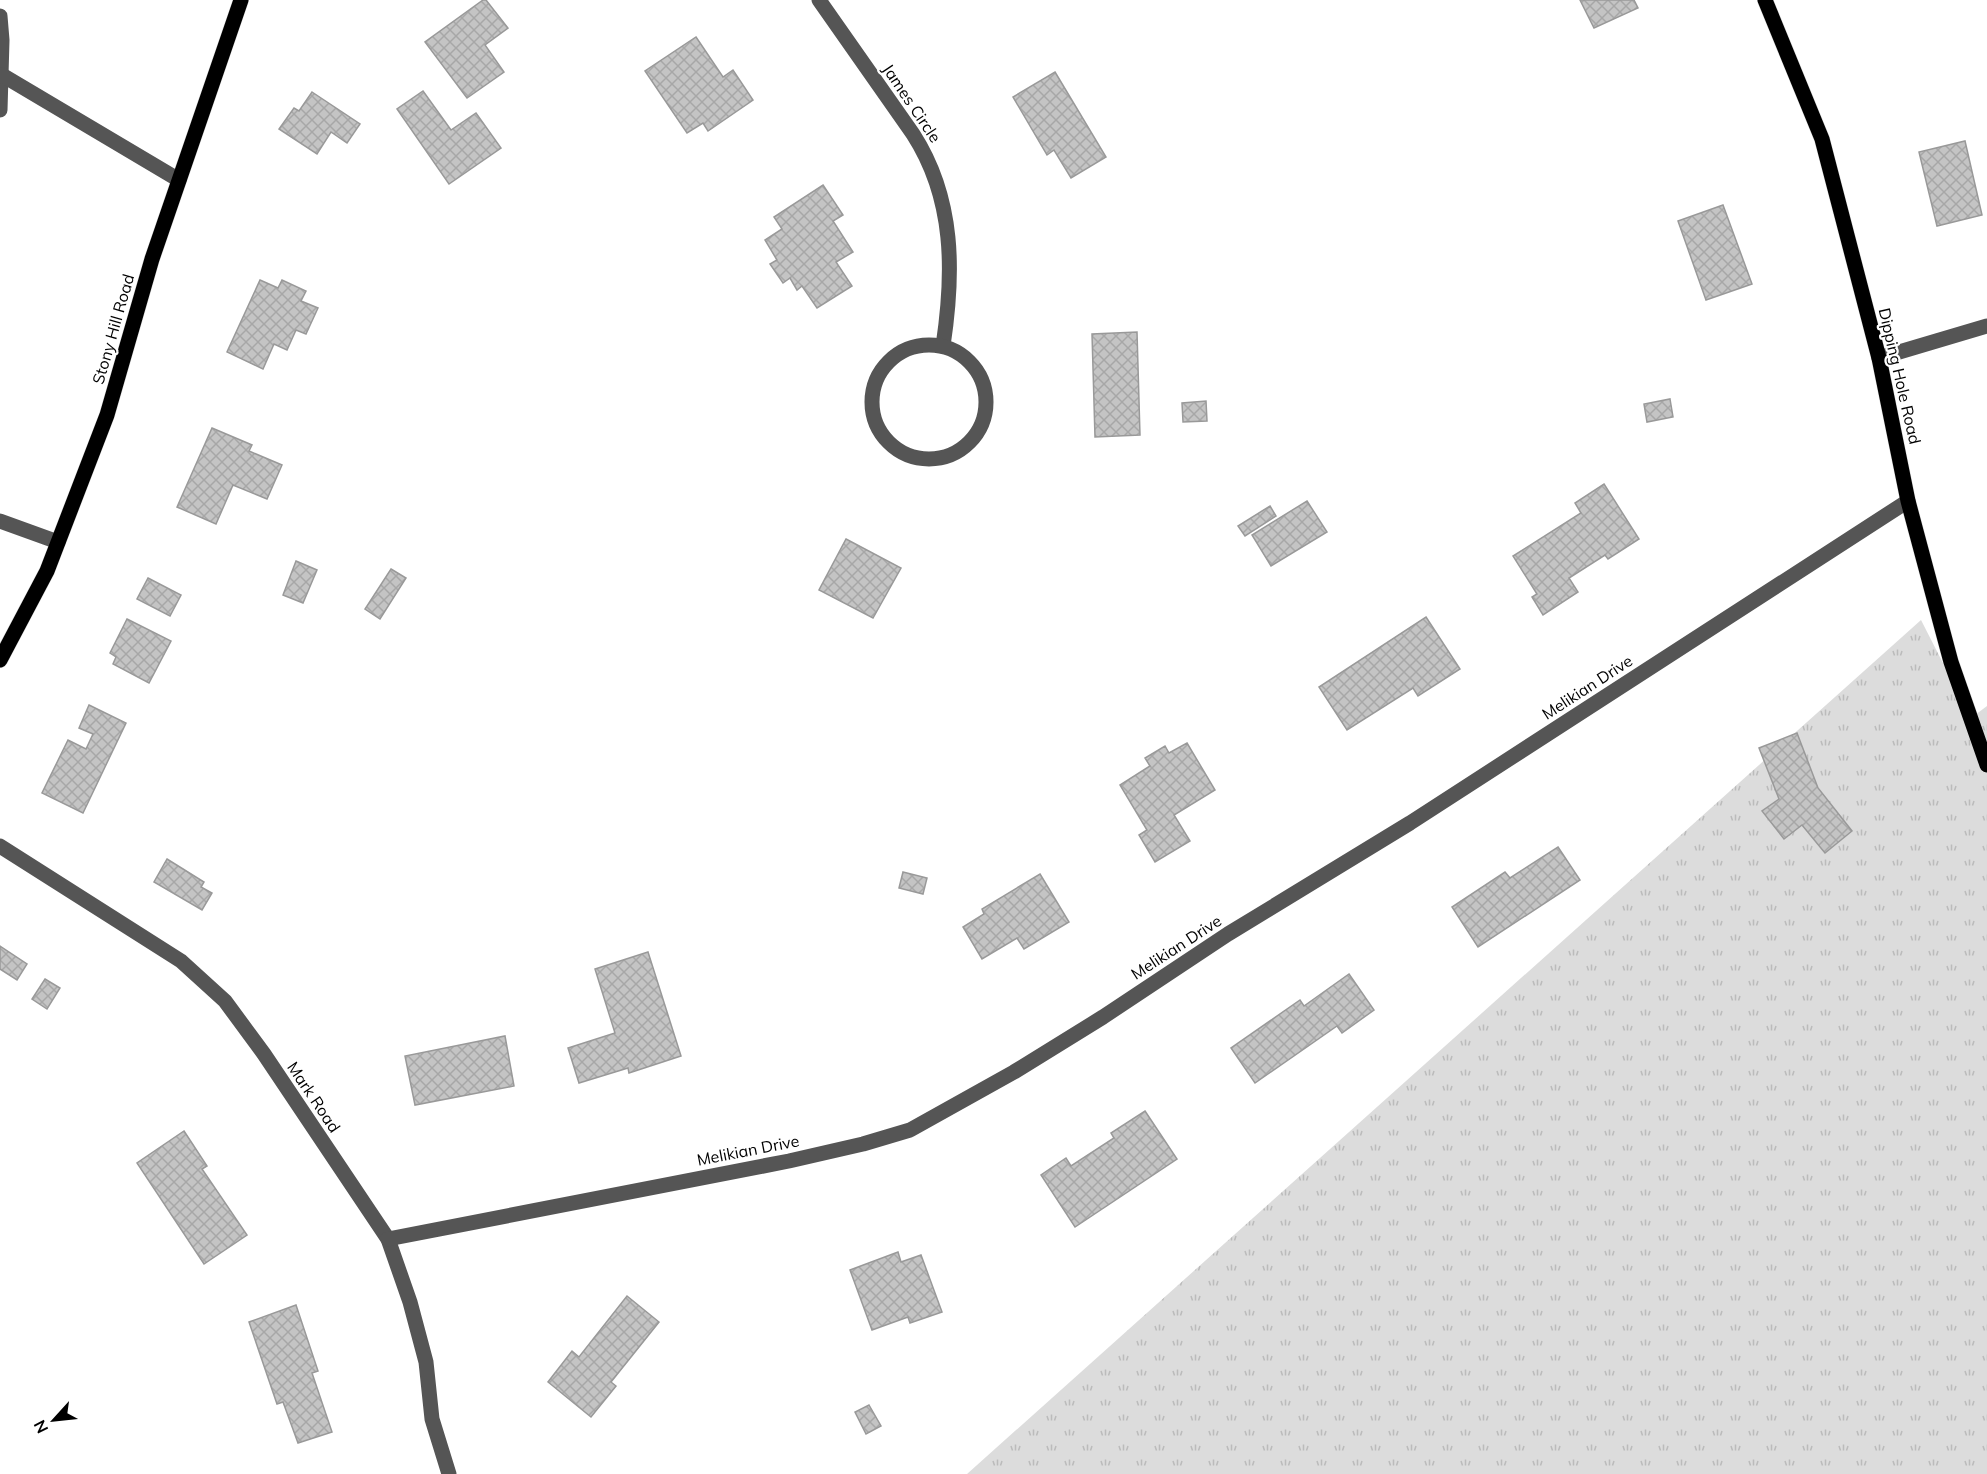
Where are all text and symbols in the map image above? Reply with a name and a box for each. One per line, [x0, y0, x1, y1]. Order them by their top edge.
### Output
street label: James Circle [878, 60, 946, 146]
street label: Stony Hill Road [88, 272, 138, 386]
street label: Dipping Hole Road [1875, 306, 1925, 446]
street label: Melikian Drive [1538, 650, 1636, 724]
street label: Melikian Drive [1127, 910, 1225, 984]
street label: Mark Road [283, 1058, 345, 1136]
street label: Melikian Drive [695, 1130, 801, 1170]
north arrow [24, 1390, 84, 1450]
text: N [29, 1417, 52, 1437]

